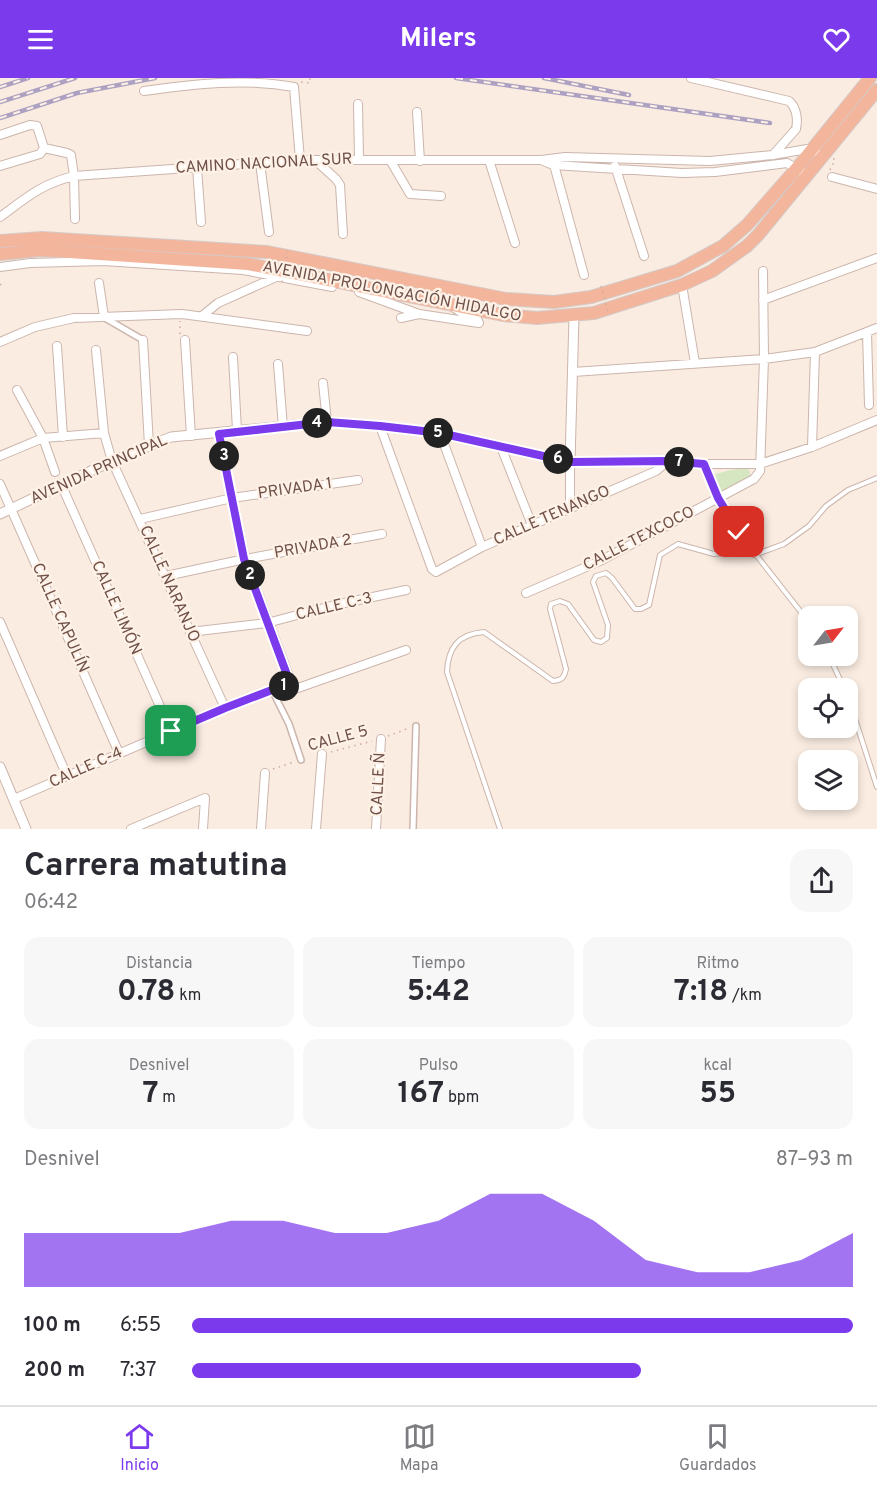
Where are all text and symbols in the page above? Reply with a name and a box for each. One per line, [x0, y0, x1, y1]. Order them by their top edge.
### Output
text: Milers [400, 22, 477, 56]
icon: menu [24, 23, 57, 56]
icon: heart [820, 23, 853, 56]
street label: CAMINO NACIONAL SUR [175, 149, 353, 179]
street label: AVENIDA PROLONGACIÓN HIDALGO [261, 255, 523, 327]
pin: 4 [302, 408, 332, 438]
text: 4 [312, 413, 322, 433]
pin: 5 [423, 418, 453, 448]
text: 5 [433, 423, 443, 443]
street label: AVENIDA PRINCIPAL [27, 431, 171, 509]
pin: 3 [209, 441, 239, 471]
pin: 6 [543, 444, 573, 474]
text: 3 [219, 446, 229, 466]
pin: 7 [664, 447, 694, 477]
text: 6 [553, 449, 563, 469]
text: 7 [675, 452, 683, 472]
street label: PRIVADA 1 [257, 474, 333, 504]
street label: CALLE TENANGO [491, 481, 613, 551]
street label: CALLE TEXCOCO [580, 502, 698, 576]
pin [713, 506, 764, 557]
icon: check [722, 515, 755, 548]
street label: CALLE NARANJO [134, 523, 204, 645]
street label: PRIVADA 2 [273, 530, 353, 564]
street label: CALLE LIMÓN [86, 557, 148, 658]
street label: CALLE CAPULÍN [27, 559, 95, 676]
pin: 2 [235, 560, 265, 590]
text: 2 [245, 565, 255, 585]
street label: CALLE C-3 [294, 588, 374, 626]
north arrow [798, 606, 858, 666]
map controls [798, 606, 858, 810]
pin: 1 [269, 671, 299, 701]
text: 1 [281, 676, 287, 696]
button: locate [798, 678, 858, 738]
pin [145, 705, 196, 756]
icon: arrive [154, 714, 187, 747]
street label: CALLE 5 [306, 721, 370, 757]
street label: CALLE C-4 [46, 743, 126, 793]
button: layers [798, 750, 858, 810]
street label: CALLE Ñ [364, 752, 391, 816]
text: Carrera matutina [24, 846, 288, 888]
button: share [790, 849, 853, 912]
text: 06:42 [24, 890, 78, 916]
text: Distancia [126, 954, 192, 974]
text: Tiempo [411, 954, 466, 974]
text: Ritmo [696, 954, 739, 974]
text: 0.78 [117, 974, 175, 1011]
text: 5:42 [407, 974, 470, 1011]
text: 7:18 [674, 974, 728, 1011]
text: km [175, 986, 201, 1006]
text: /km [728, 986, 762, 1006]
text: Desnivel [129, 1056, 190, 1076]
text: Pulso [419, 1056, 458, 1076]
text: kcal [704, 1056, 732, 1076]
text: 7 [142, 1076, 159, 1113]
text: 167 [398, 1076, 444, 1113]
text: 55 [699, 1076, 736, 1113]
text: m [159, 1088, 176, 1108]
text: bpm [444, 1088, 479, 1108]
text: Desnivel [24, 1147, 100, 1173]
text: 87–93 m [776, 1147, 853, 1173]
text: 100 m [24, 1313, 81, 1339]
text: 6:55 [120, 1313, 161, 1339]
text: 200 m [24, 1358, 85, 1384]
text: 7:37 [120, 1358, 156, 1384]
tab: Inicio [120, 1420, 159, 1476]
tab: Mapa [400, 1420, 438, 1476]
tab: Guardados [679, 1420, 757, 1476]

